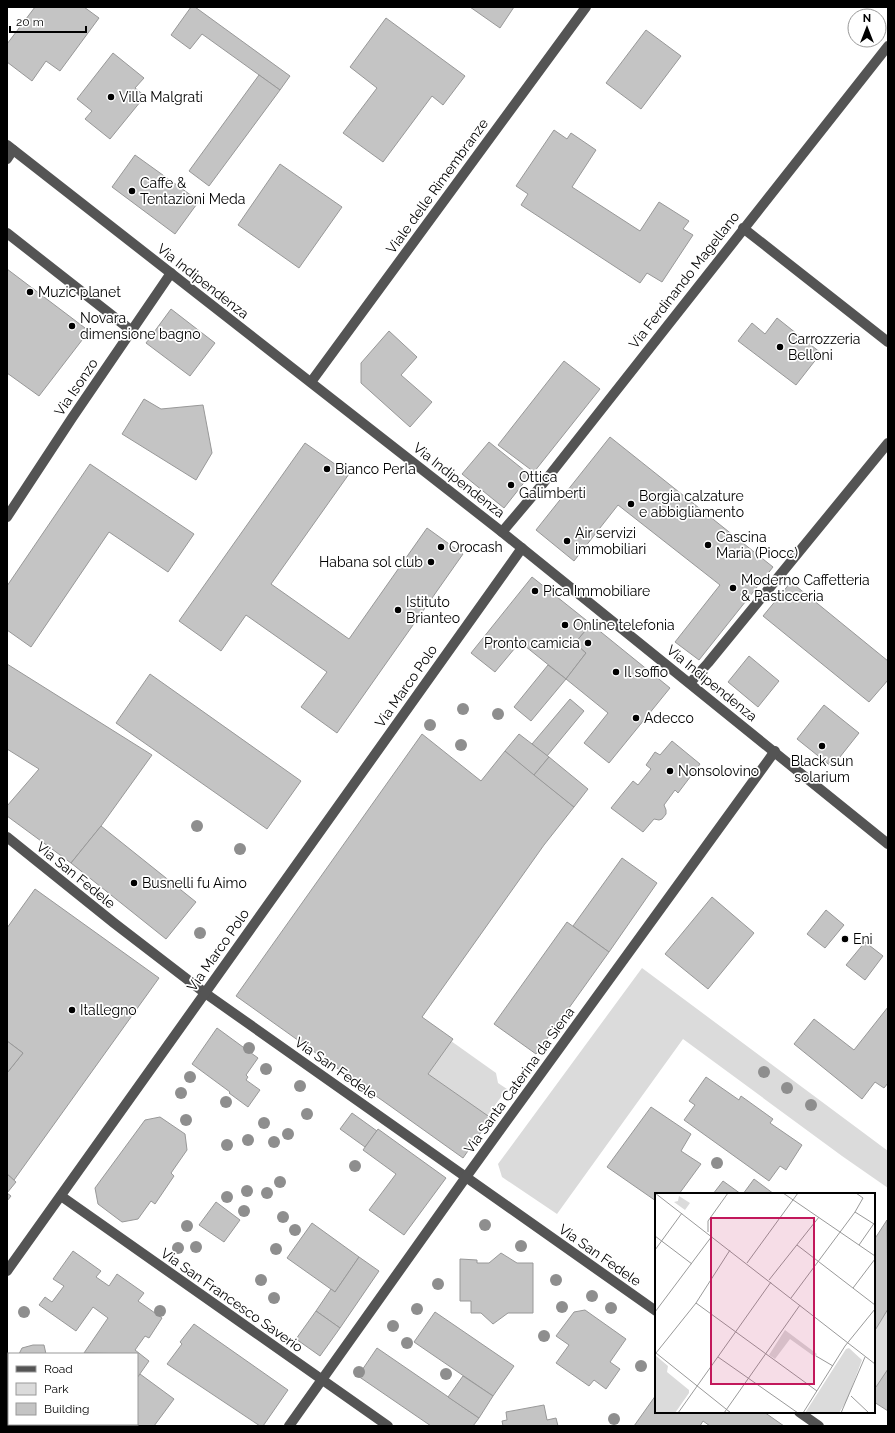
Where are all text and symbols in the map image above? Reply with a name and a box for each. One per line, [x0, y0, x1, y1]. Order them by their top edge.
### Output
scale bar [10, 8, 86, 34]
north arrow [847, 8, 887, 48]
text: N [863, 12, 871, 25]
text: 20 m [16, 15, 44, 29]
place label: Villa Malgrati [119, 89, 203, 105]
marker: Villa Malgrati [106, 92, 116, 102]
street label: Viale delle Rimembranze [383, 116, 491, 256]
place label: Caffe & Tentazioni Meda [140, 175, 245, 207]
marker: Caffe & Tentazioni Meda [127, 186, 137, 196]
street label: Via Ferdinando Magellano [626, 208, 742, 352]
street label: Via Indipendenza [154, 240, 252, 322]
place label: Muzic planet [38, 284, 121, 300]
marker: Muzic planet [25, 287, 35, 297]
place label: Novara dimensione bagno [80, 310, 201, 342]
marker: Novara dimensione bagno [67, 321, 77, 331]
place label: Carrozzeria Belloni [788, 331, 860, 363]
marker: Carrozzeria Belloni [775, 342, 785, 352]
street label: Via Isonzo [51, 355, 101, 419]
street label: Via Indipendenza [410, 439, 508, 521]
place label: Bianco Perla [335, 461, 416, 477]
marker: Bianco Perla [322, 464, 332, 474]
place label: Ottica Galimberti [519, 469, 586, 501]
marker: Ottica Galimberti [506, 480, 516, 490]
place label: Borgia calzature e abbigliamento [639, 488, 744, 520]
marker: Borgia calzature e abbigliamento [626, 499, 636, 509]
place label: Air servizi immobiliari [575, 525, 646, 557]
place label: Cascina Maria (Piocc) [716, 529, 798, 561]
marker: Air servizi immobiliari [562, 536, 572, 546]
place label: Orocash [449, 539, 503, 555]
marker: Cascina Maria (Piocc) [703, 540, 713, 550]
marker: Orocash [436, 542, 446, 552]
place label: Habana sol club [319, 554, 423, 570]
marker: Habana sol club [426, 557, 436, 567]
place label: Moderno Caffetteria & Pasticceria [741, 572, 870, 604]
place label: Pica Immobiliare [543, 583, 650, 599]
marker: Moderno Caffetteria & Pasticceria [728, 583, 738, 593]
marker: Pica Immobiliare [530, 586, 540, 596]
place label: Istituto Brianteo [406, 594, 460, 626]
marker: Istituto Brianteo [393, 605, 403, 615]
place label: Online telefonia [573, 617, 675, 633]
marker: Online telefonia [560, 620, 570, 630]
place label: Pronto camicia [484, 635, 580, 651]
marker: Pronto camicia [583, 638, 593, 648]
street label: Via Marco Polo [372, 642, 440, 730]
street label: Via Indipendenza [664, 642, 760, 724]
place label: Il soffio [624, 664, 668, 680]
marker: Il soffio [611, 667, 621, 677]
place label: Adecco [644, 710, 694, 726]
marker: Adecco [631, 713, 641, 723]
marker: Black sun solarium [817, 741, 827, 751]
place label: Black sun solarium [791, 753, 853, 785]
place label: Nonsolovino [678, 763, 759, 779]
marker: Nonsolovino [665, 766, 675, 776]
street label: Via San Fedele [33, 838, 119, 912]
place label: Busnelli fu Aimo [142, 875, 247, 891]
marker: Busnelli fu Aimo [129, 878, 139, 888]
street label: Via Marco Polo [184, 906, 252, 994]
place label: Eni [853, 931, 873, 947]
marker: Eni [840, 934, 850, 944]
place label: Itallegno [80, 1002, 137, 1018]
street label: Via Santa Caterina da Siena [461, 1004, 577, 1156]
marker: Itallegno [67, 1005, 77, 1015]
street label: Via San Fedele [292, 1034, 380, 1102]
inset map [655, 1193, 875, 1413]
street label: Via San Fedele [556, 1221, 644, 1289]
street label: Via San Francesco Saverio [158, 1245, 306, 1355]
legend [8, 1353, 138, 1425]
text: Road [44, 1362, 73, 1376]
text: Park [44, 1382, 69, 1396]
text: Building [44, 1402, 90, 1416]

